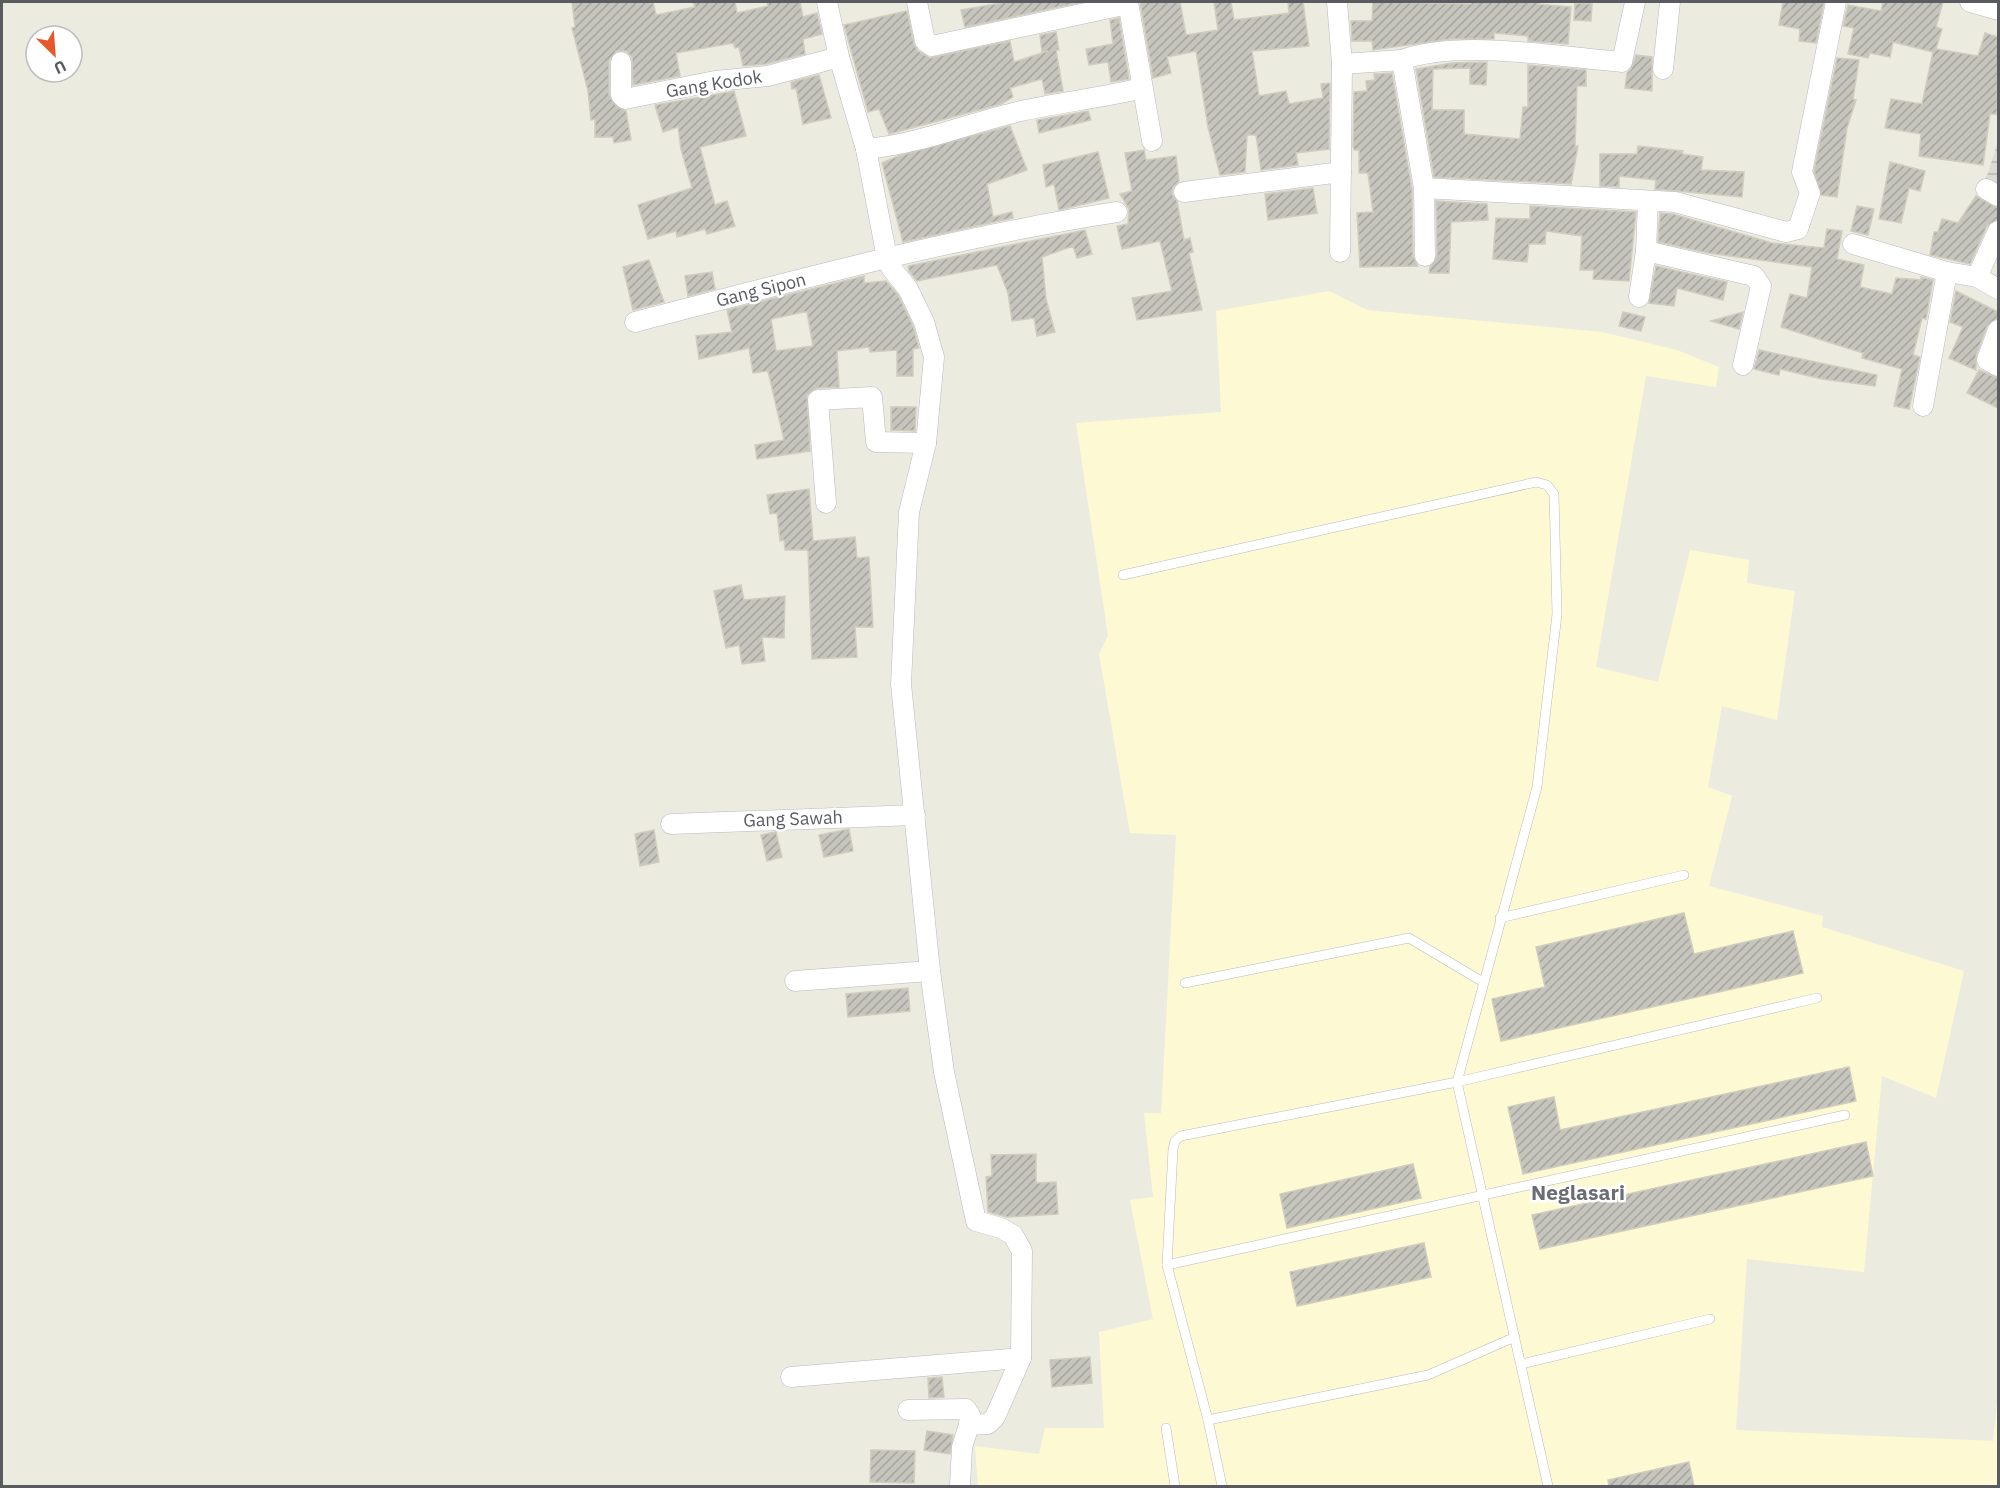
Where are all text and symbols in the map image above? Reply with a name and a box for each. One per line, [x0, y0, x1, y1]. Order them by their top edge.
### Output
north arrow [24, 24, 84, 84]
text: U [51, 56, 70, 79]
street label: Gang Kodok [664, 64, 764, 102]
street label: Gang Sipon [714, 267, 808, 312]
street label: Gang Sawah [743, 805, 843, 832]
district label: Neglasari [1531, 1178, 1625, 1206]

